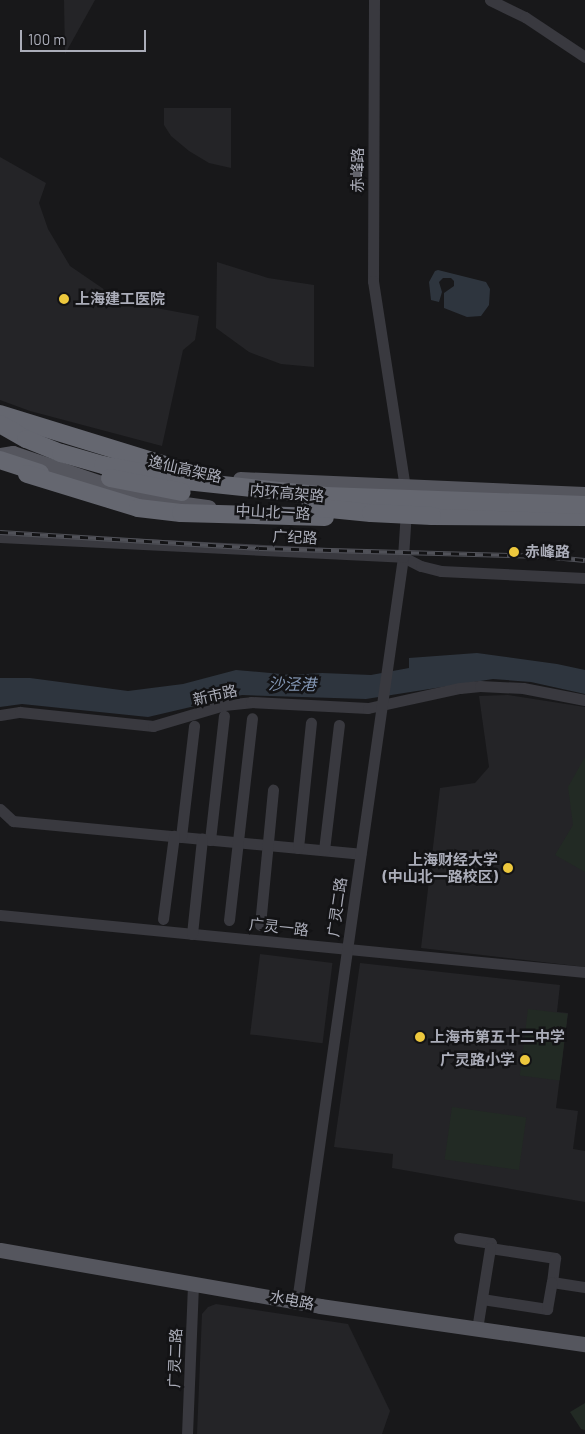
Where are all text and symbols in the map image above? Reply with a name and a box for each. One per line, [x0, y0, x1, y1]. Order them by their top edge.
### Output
scale bar [22, 20, 149, 52]
text: 100 m [28, 30, 66, 48]
street label: 赤峰路 [349, 148, 367, 192]
place label: 上海建工医院 [75, 290, 165, 308]
marker: 上海建工医院 [57, 292, 71, 306]
street label: 逸仙高架路 [146, 452, 224, 486]
street label: 内环高架路 [249, 481, 325, 505]
street label: 中山北一路 [235, 501, 311, 523]
street label: 广纪路 [272, 527, 318, 547]
place label: 赤峰路 [525, 543, 570, 561]
marker: 赤峰路 [507, 545, 521, 559]
water label: 沙泾港 [268, 674, 316, 694]
street label: 新市路 [191, 681, 239, 709]
place label: 上海财经大学 (中山北一路校区) [383, 850, 498, 885]
marker: 上海财经大学 (中山北一路校区) [502, 862, 514, 874]
street label: 广灵二路 [324, 876, 350, 938]
street label: 广灵一路 [248, 915, 310, 939]
place label: 上海市第五十二中学 [430, 1028, 565, 1046]
marker: 上海市第五十二中学 [414, 1031, 426, 1043]
place label: 广灵路小学 [440, 1051, 515, 1069]
marker: 广灵路小学 [519, 1054, 531, 1066]
street label: 水电路 [268, 1287, 316, 1313]
street label: 广灵二路 [165, 1328, 185, 1388]

